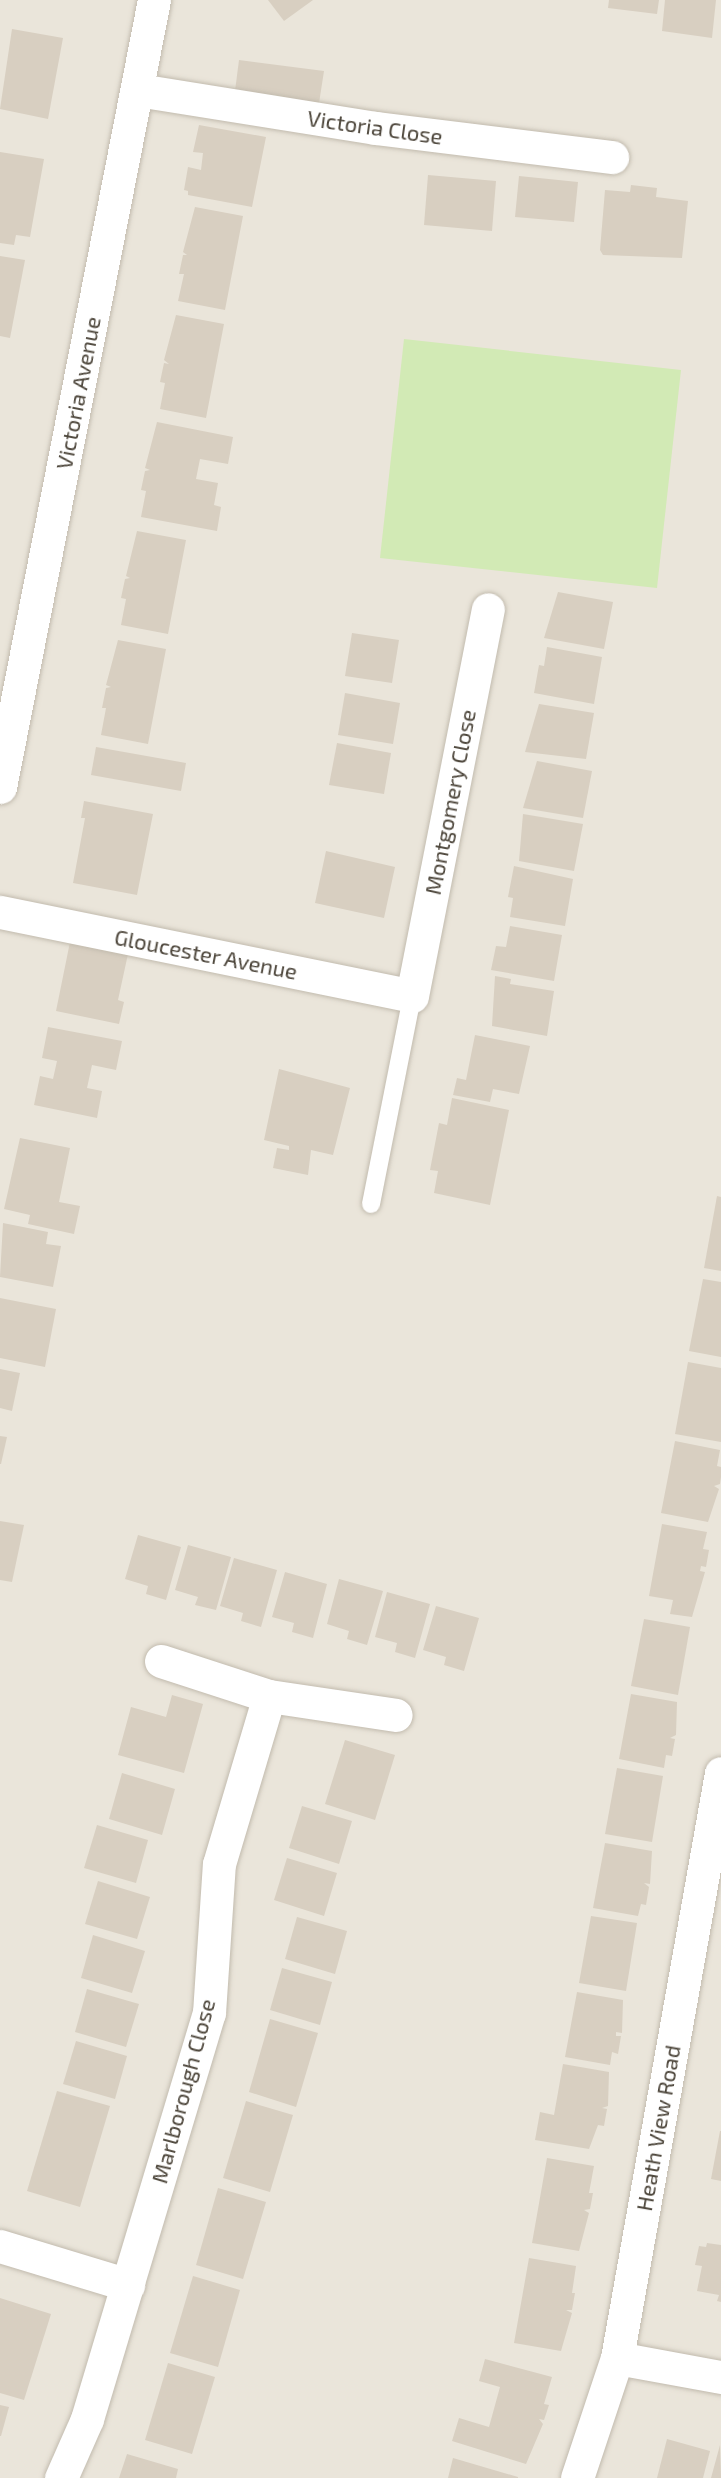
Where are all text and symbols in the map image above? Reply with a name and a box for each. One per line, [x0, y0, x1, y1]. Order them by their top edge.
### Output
street label: Victoria Close [306, 104, 444, 150]
street label: Victoria Avenue [50, 314, 106, 472]
street label: Montgomery Close [419, 707, 481, 897]
street label: Gloucester Avenue [112, 923, 300, 985]
street label: Marlborough Close [146, 1996, 220, 2186]
street label: Heath View Road [630, 2042, 686, 2214]

